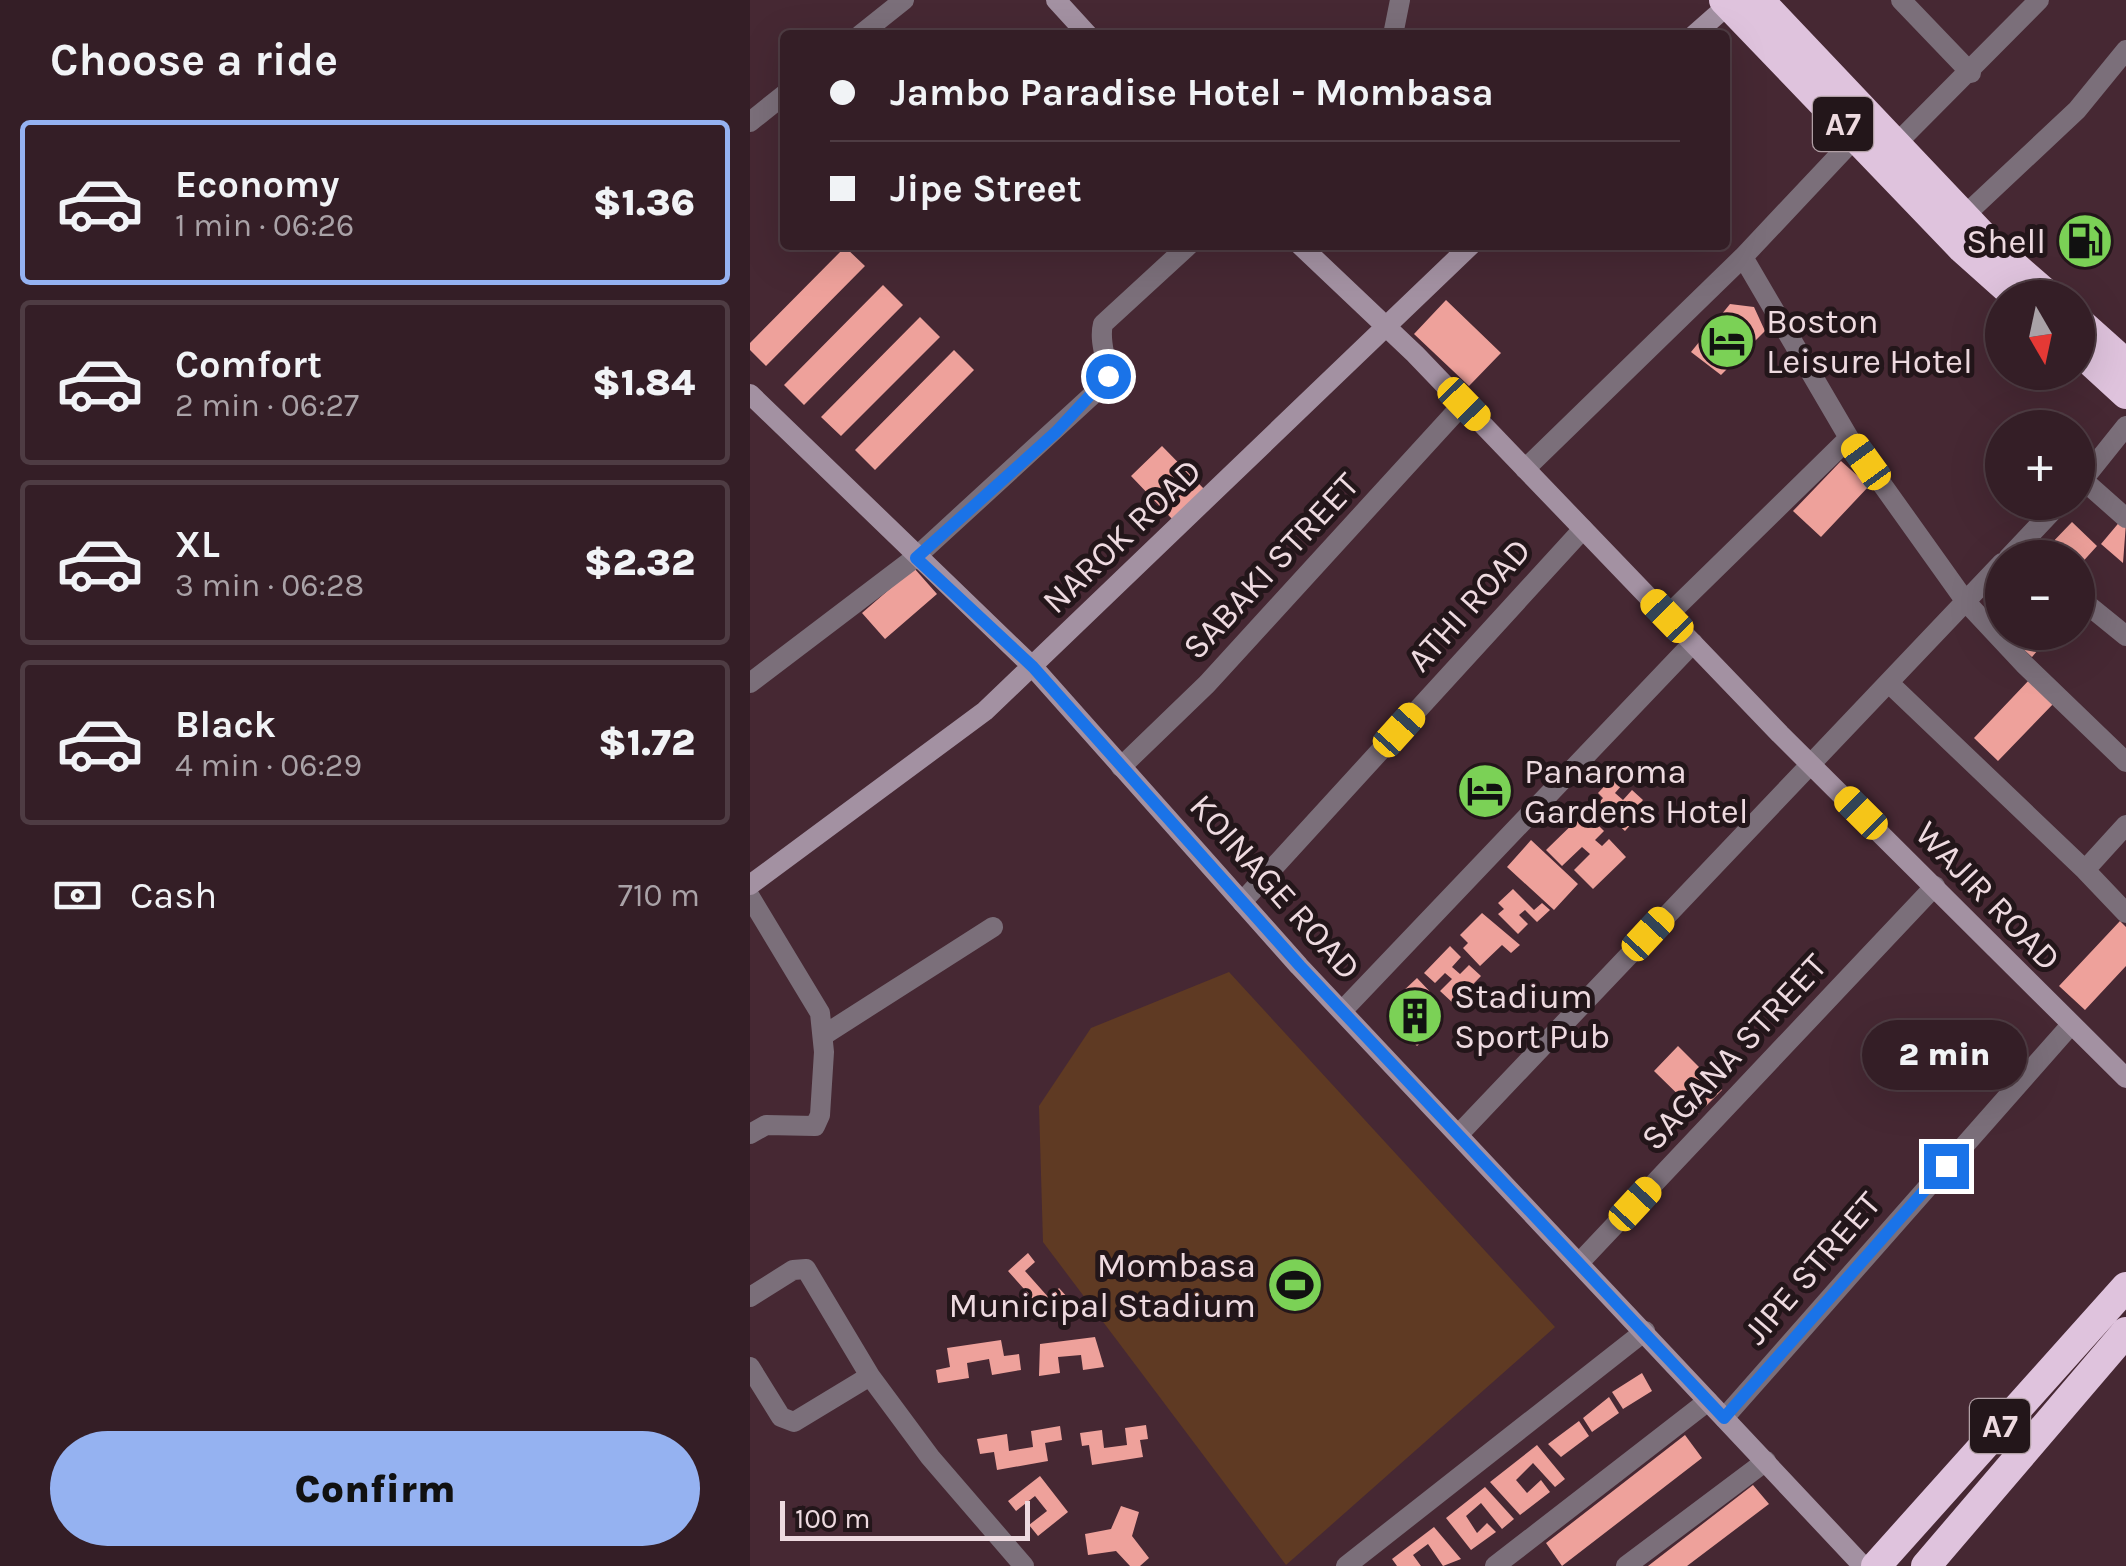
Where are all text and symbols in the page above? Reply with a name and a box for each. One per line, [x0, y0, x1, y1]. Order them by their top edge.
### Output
text: Choose a ride [50, 34, 338, 86]
text: Jambo Paradise Hotel - Mombasa [890, 70, 1494, 115]
road number: A7 [1813, 97, 1873, 151]
icon: car [55, 158, 145, 248]
text: Economy [175, 162, 339, 207]
text: Jipe Street [890, 166, 1082, 211]
text: $1.36 [593, 180, 695, 225]
text: 1 min · 06:26 [175, 207, 354, 244]
fuel station icon: Shell [2055, 211, 2115, 271]
place label: Shell [1966, 221, 2046, 262]
north arrow [1985, 280, 2095, 390]
map controls [1985, 280, 2095, 650]
place label: Boston Leisure Hotel [1766, 301, 1973, 382]
hotel icon: Boston Leisure Hotel [1697, 311, 1757, 371]
icon: car [55, 338, 145, 428]
text: Comfort [175, 342, 322, 387]
route start [1086, 354, 1131, 399]
text: $1.84 [592, 360, 695, 405]
car [1432, 372, 1496, 436]
text: 2 min · 06:27 [175, 387, 359, 424]
button: + [1985, 410, 2095, 520]
car [1836, 429, 1896, 495]
street label: NAROK ROAD [1034, 450, 1210, 622]
street label: SABAKI STREET [1174, 464, 1368, 668]
icon: car [55, 518, 145, 608]
text: XL [175, 522, 220, 567]
street label: ATHI ROAD [1399, 530, 1539, 680]
text: $2.32 [584, 540, 695, 585]
button: − [1985, 540, 2095, 650]
text: 3 min · 06:28 [175, 567, 364, 604]
car [1635, 584, 1699, 648]
icon: car [55, 698, 145, 788]
car [1368, 698, 1430, 762]
text: Black [175, 702, 276, 747]
text: $1.72 [598, 720, 695, 765]
text: 4 min · 06:29 [175, 747, 362, 784]
place label: Panaroma Gardens Hotel [1524, 751, 1748, 832]
hotel icon: Panaroma Gardens Hotel [1455, 761, 1515, 821]
car [1829, 781, 1893, 845]
street label: KOINAGE ROAD [1181, 786, 1369, 988]
street label: WAJIR ROAD [1907, 813, 2069, 979]
icon: cash [50, 868, 105, 923]
text: Cash [130, 873, 217, 918]
text: 710 m [618, 877, 700, 914]
car [1617, 902, 1679, 966]
street label: SAGANA STREET [1633, 945, 1836, 1159]
place label: Stadium Sport Pub [1454, 976, 1610, 1057]
building icon: Stadium Sport Pub [1385, 986, 1445, 1046]
callout: 2 min [1864, 1021, 2028, 1091]
text: 2 min [1899, 1036, 1990, 1073]
route end [1924, 1144, 1969, 1189]
car [1604, 1172, 1666, 1236]
street label: JIPE STREET [1735, 1183, 1890, 1352]
place label: Mombasa Municipal Stadium [949, 1245, 1256, 1326]
sports icon: Mombasa Municipal Stadium [1265, 1255, 1325, 1315]
road number: A7 [1970, 1399, 2030, 1453]
button: Confirm [50, 1431, 700, 1546]
scale bar [780, 1496, 1030, 1540]
text: 100 m [795, 1502, 870, 1535]

